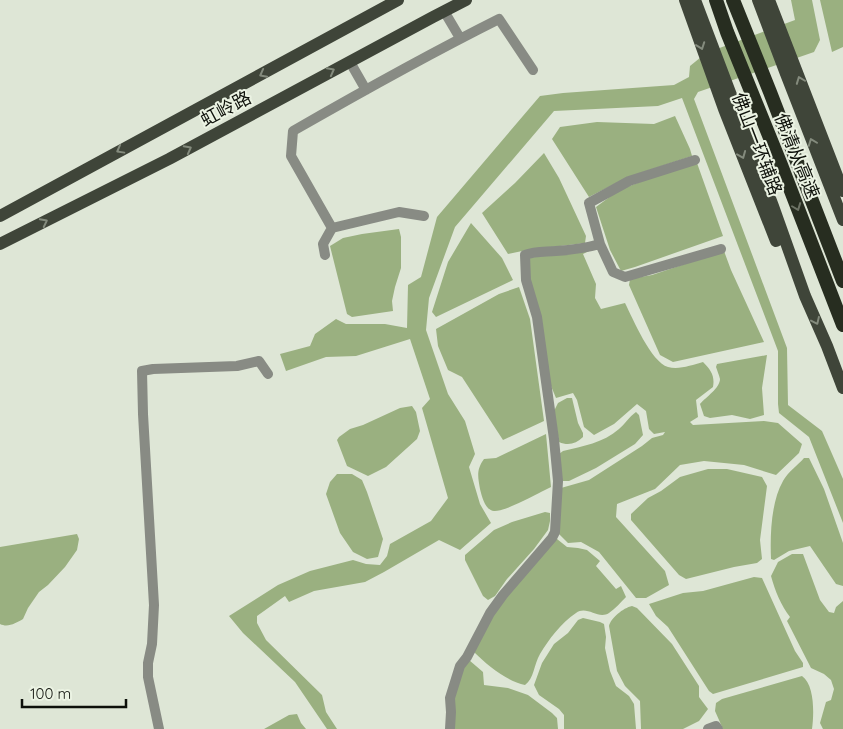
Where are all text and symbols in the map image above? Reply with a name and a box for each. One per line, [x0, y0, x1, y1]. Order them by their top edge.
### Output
one-way arrow [695, 41, 705, 50]
one-way arrow [260, 68, 269, 78]
one-way arrow [326, 68, 335, 78]
one-way arrow [795, 76, 806, 85]
street label: 虹岭路 [197, 86, 255, 131]
street label: 佛山一环辅路 [727, 89, 788, 198]
street label: 佛清从高速 [770, 110, 825, 202]
one-way arrow [808, 138, 819, 147]
one-way arrow [116, 144, 125, 154]
one-way arrow [183, 145, 192, 155]
one-way arrow [736, 150, 747, 159]
one-way arrow [791, 202, 801, 211]
one-way arrow [38, 218, 47, 228]
one-way arrow [809, 316, 820, 325]
scale bar [22, 676, 126, 708]
text: 100 m [30, 684, 71, 703]

